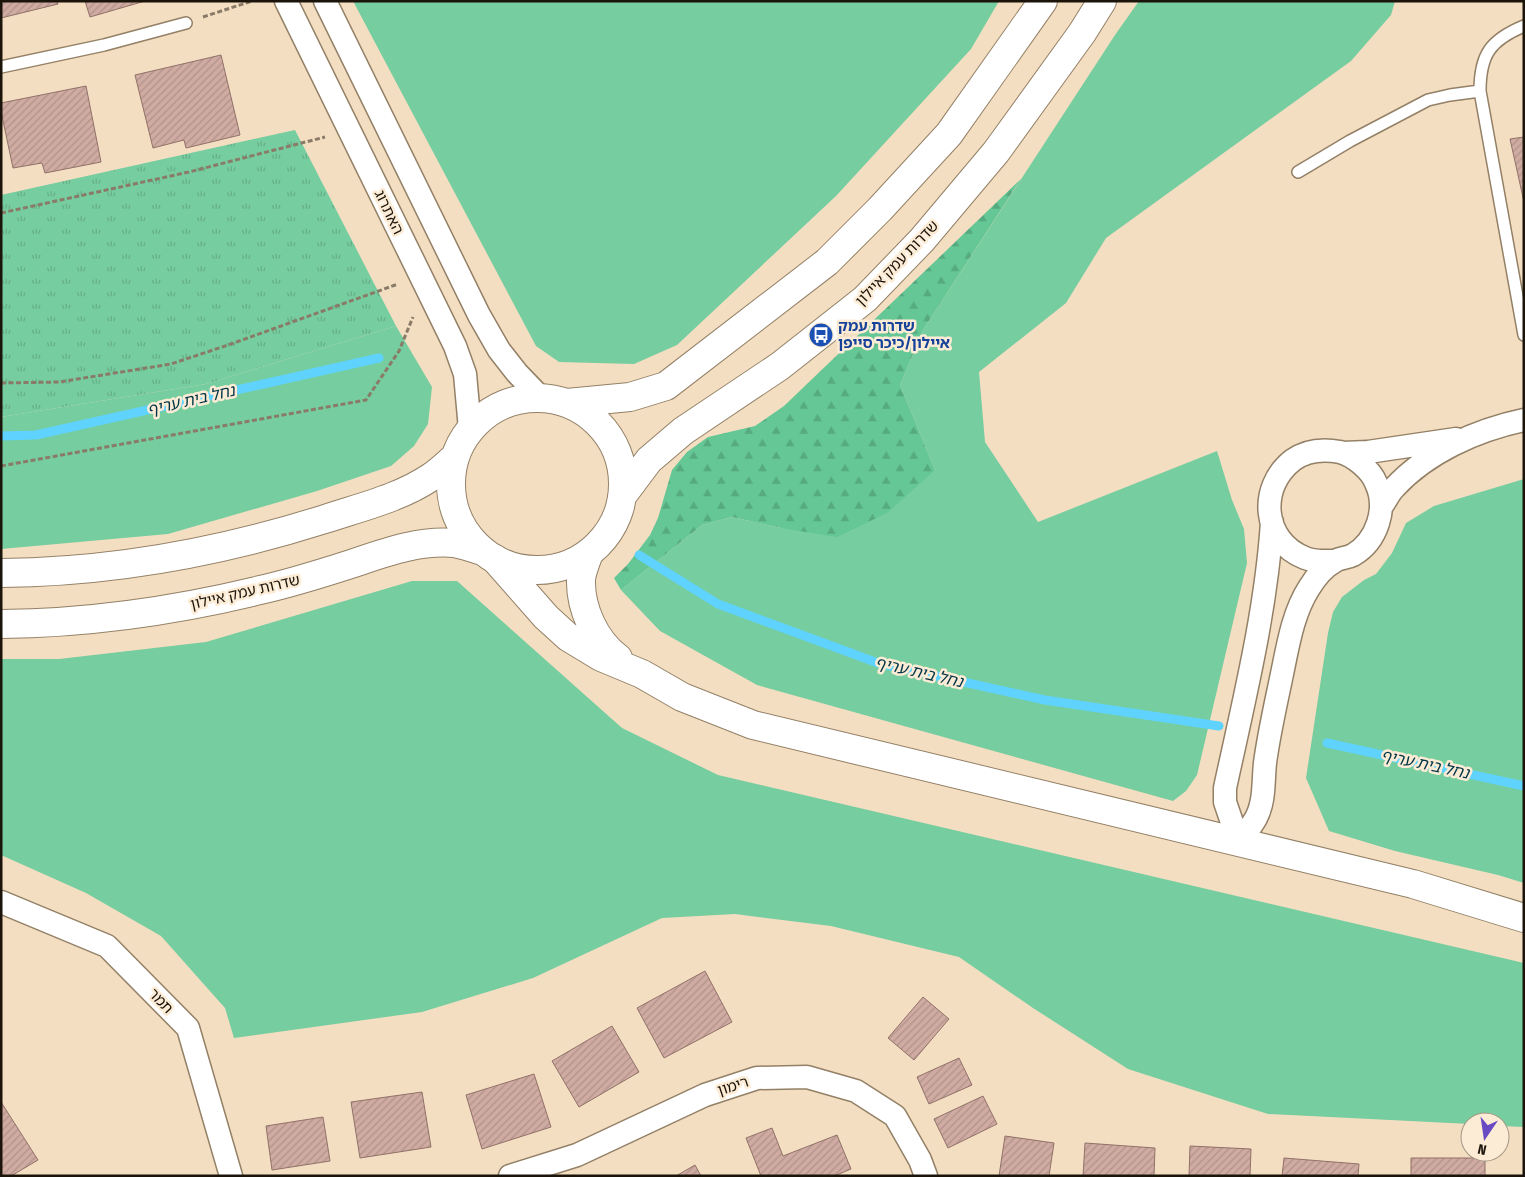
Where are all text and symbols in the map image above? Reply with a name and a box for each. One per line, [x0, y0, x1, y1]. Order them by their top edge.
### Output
street label: האתרוג [371, 187, 407, 237]
street label: שדרות עמק איילון [852, 217, 942, 309]
place label: שדרות עמק איילון/כיכר סייפן [838, 317, 950, 352]
bus stop icon: שדרות עמק איילון/כיכר סייפן [808, 322, 834, 348]
water label: נחל בית עריף [145, 380, 238, 419]
street label: שדרות עמק איילון [189, 571, 301, 613]
water label: נחל בית עריף [873, 653, 966, 692]
water label: נחל בית עריף [1379, 745, 1472, 783]
street label: תמר [145, 985, 177, 1017]
street label: רימון [715, 1073, 751, 1099]
north arrow [1460, 1112, 1510, 1162]
text: N [1476, 1140, 1488, 1158]

